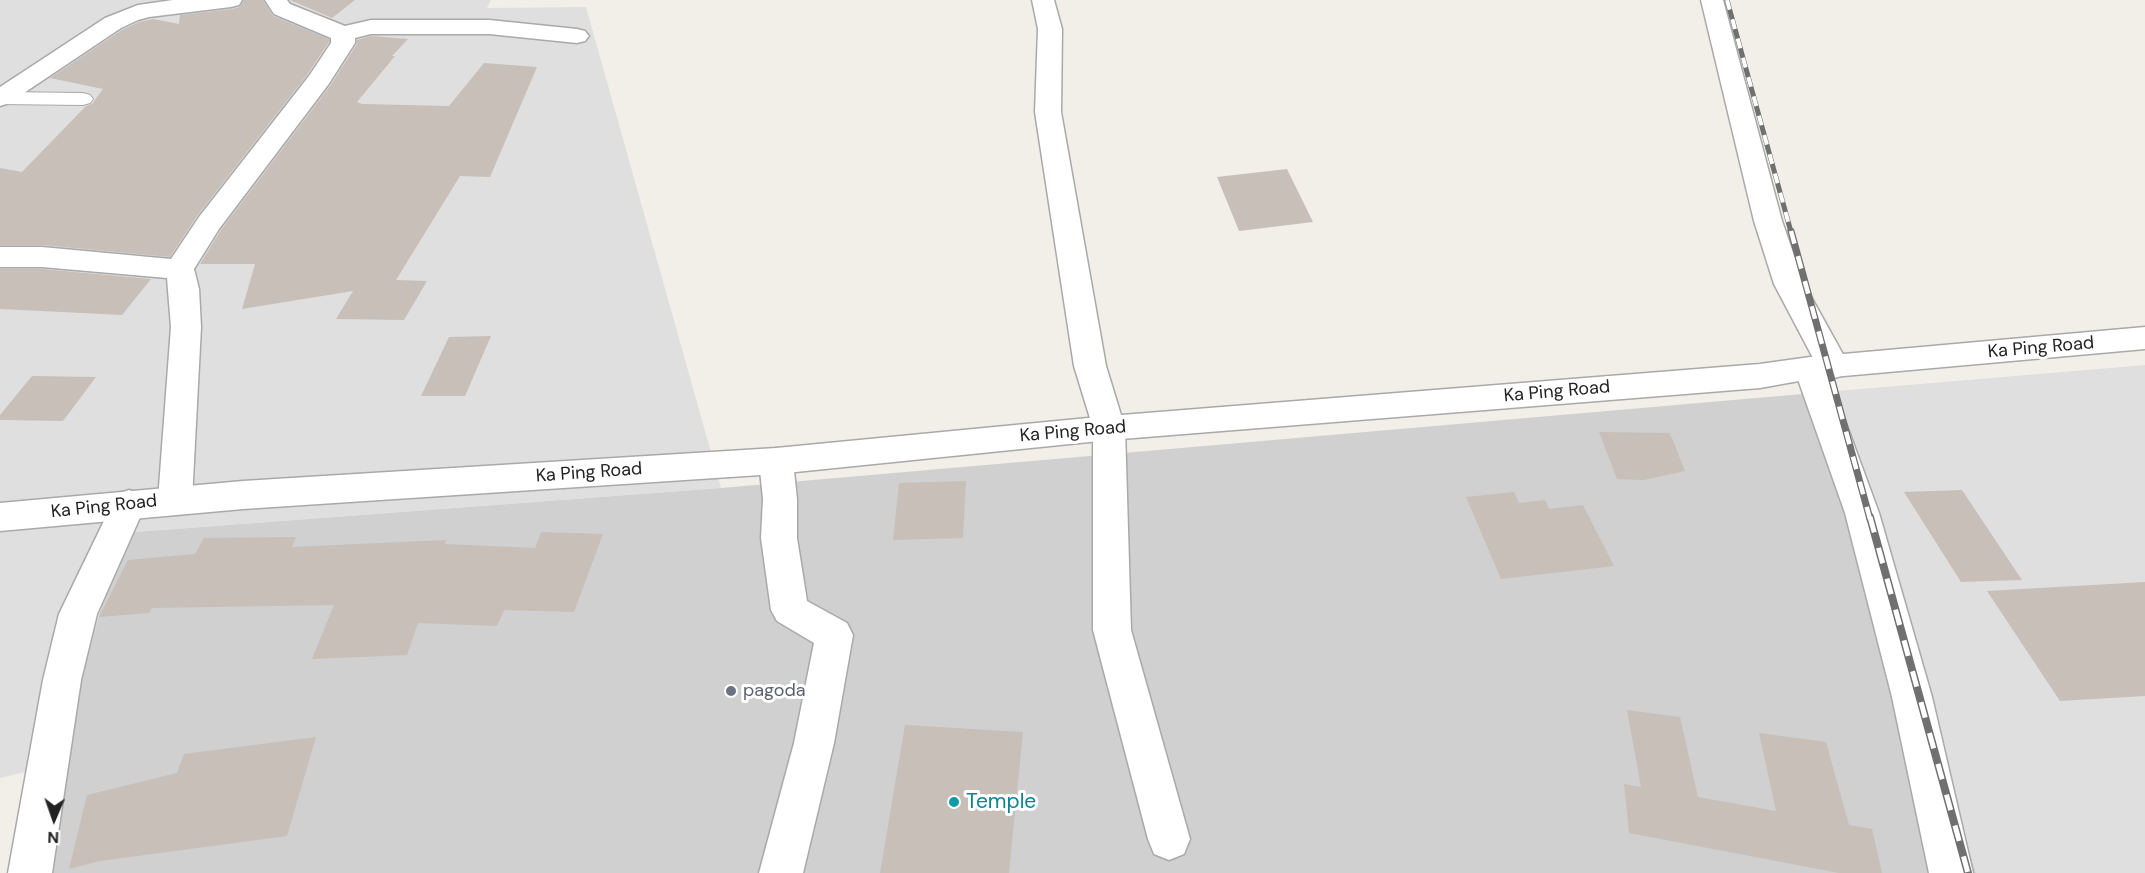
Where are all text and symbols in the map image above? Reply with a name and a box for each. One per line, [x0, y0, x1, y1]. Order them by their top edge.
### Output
street label: Ka Ping Road [1987, 333, 2095, 363]
street label: Ka Ping Road [1503, 377, 1611, 407]
street label: Ka Ping Road [1019, 417, 1127, 447]
street label: Ka Ping Road [535, 459, 643, 487]
street label: Ka Ping Road [50, 491, 158, 523]
place label: pagoda [743, 680, 805, 702]
marker: pagoda [724, 684, 738, 698]
north arrow [24, 789, 84, 849]
place label: Temple [966, 789, 1036, 815]
marker: Temple [947, 795, 961, 809]
text: N [47, 827, 60, 848]

